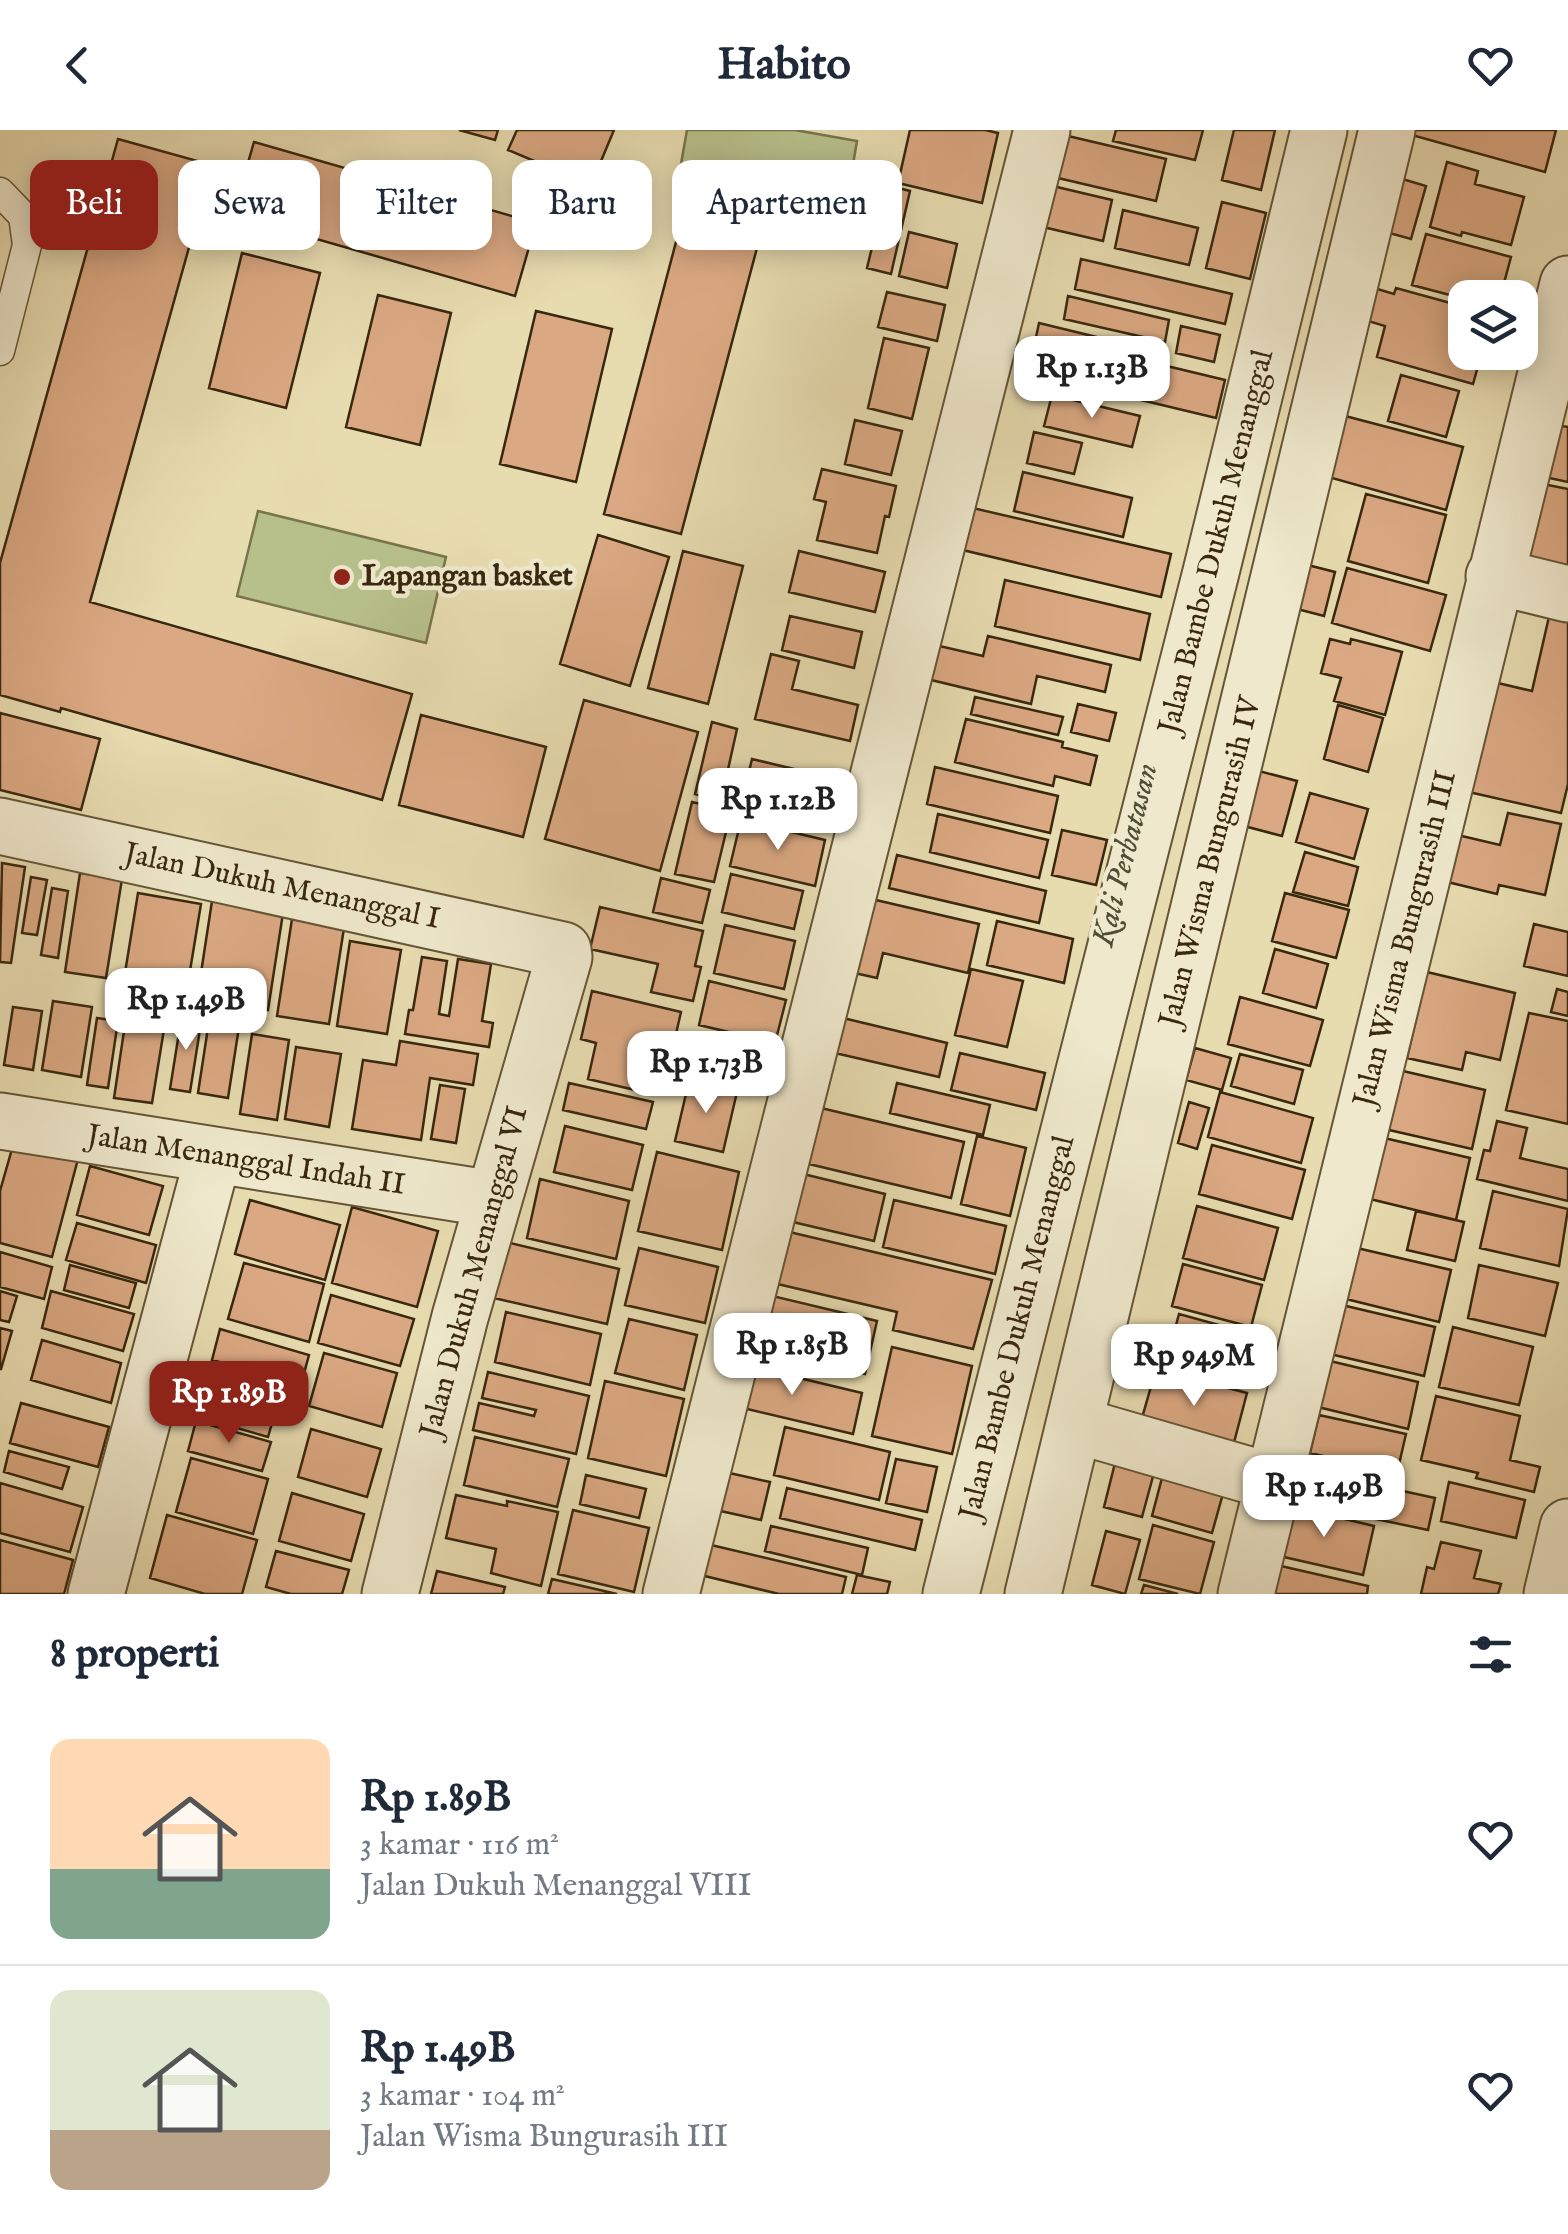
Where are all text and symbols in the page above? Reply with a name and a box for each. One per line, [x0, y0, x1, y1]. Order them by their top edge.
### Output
text: Habito [717, 37, 851, 94]
icon: back [50, 38, 105, 93]
icon: heart [1463, 38, 1518, 93]
chip: Beli [30, 160, 158, 250]
chip: Sewa [178, 160, 320, 250]
chip: Filter [340, 160, 492, 250]
chip: Baru [512, 160, 652, 250]
chip: Apartemen [672, 160, 902, 250]
map controls [1448, 280, 1538, 370]
button: layers [1448, 280, 1538, 370]
pin: Rp 1.13B [989, 336, 1195, 421]
street label: Jalan Bambe Dukuh Menanggal [1150, 345, 1283, 741]
text: Rp 1.13B [1036, 348, 1148, 389]
place label: Lapangan basket [362, 558, 573, 596]
marker: Lapangan basket [331, 566, 353, 588]
street label: Jalan Wisma Bungurasih IV [1151, 692, 1271, 1034]
water label: Kali Perbatasan [1083, 759, 1169, 952]
street label: Jalan Wisma Bungurasih III [1345, 767, 1466, 1114]
pin: Rp 1.12B [675, 768, 881, 853]
text: Rp 1.12B [720, 780, 836, 821]
street label: Jalan Dukuh Menanggal I [118, 834, 443, 939]
pin: Rp 1.49B [83, 968, 289, 1053]
text: Rp 1.49B [127, 980, 245, 1021]
pin: Rp 1.73B [603, 1031, 809, 1116]
text: Rp 1.73B [649, 1043, 763, 1084]
street label: Jalan Dukuh Menanggal VI [412, 1102, 538, 1445]
street label: Jalan Menanggal Indah II [81, 1117, 408, 1205]
street label: Jalan Bambe Dukuh Menanggal [951, 1131, 1084, 1527]
pin: Rp 1.85B [689, 1313, 895, 1398]
pin: Rp 949M [1102, 1324, 1286, 1409]
text: Rp 1.85B [736, 1325, 848, 1366]
text: Rp 949M [1133, 1336, 1255, 1377]
pin: Rp 1.89B [126, 1361, 332, 1446]
text: Rp 1.89B [172, 1373, 286, 1414]
pin: Rp 1.49B [1221, 1455, 1427, 1540]
text: Rp 1.49B [1265, 1467, 1383, 1508]
icon: filters [1463, 1627, 1518, 1682]
text: 8 properti [50, 1628, 219, 1681]
text: Rp 1.89B [360, 1772, 511, 1825]
icon: home [130, 1779, 250, 1899]
icon: heart [1463, 1812, 1518, 1867]
text: 3 kamar · 116 m² [360, 1825, 559, 1866]
text: Jalan Dukuh Menanggal VIII [360, 1866, 752, 1907]
text: Rp 1.49B [360, 2023, 515, 2076]
icon: home [130, 2030, 250, 2150]
icon: heart [1463, 2063, 1518, 2118]
text: 3 kamar · 104 m² [360, 2076, 565, 2117]
text: Jalan Wisma Bungurasih III [360, 2117, 728, 2158]

